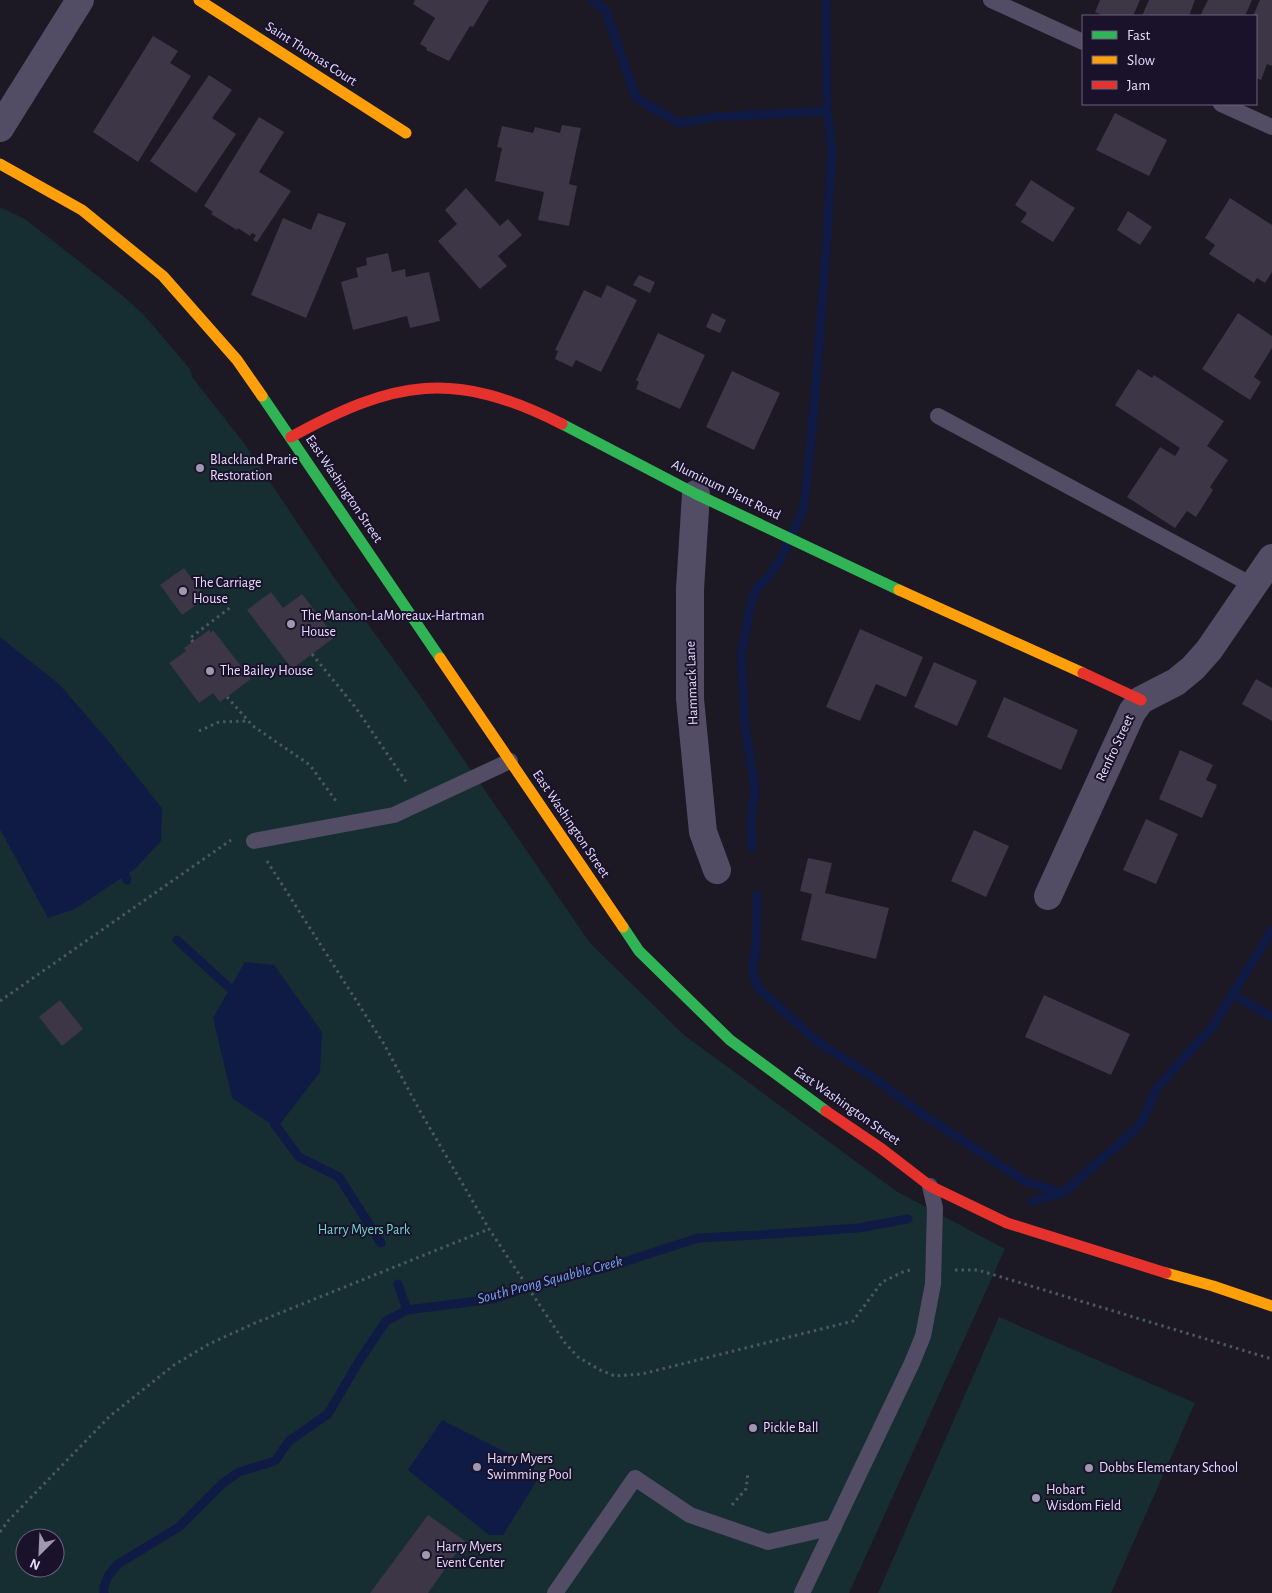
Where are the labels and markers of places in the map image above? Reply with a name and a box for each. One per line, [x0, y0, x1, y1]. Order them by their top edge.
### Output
place label: Blackland Prarie Restoration [210, 453, 298, 483]
marker: Blackland Prarie Restoration [194, 462, 206, 474]
place label: The Carriage House [193, 576, 262, 606]
marker: The Carriage House [177, 585, 189, 597]
place label: The Manson-LaMoreaux-Hartman House [301, 609, 485, 639]
marker: The Manson-LaMoreaux-Hartman House [285, 618, 297, 630]
place label: The Bailey House [220, 664, 313, 678]
marker: The Bailey House [204, 665, 216, 677]
place label: Pickle Ball [763, 1421, 819, 1435]
marker: Pickle Ball [747, 1422, 759, 1434]
place label: Harry Myers Swimming Pool [487, 1452, 572, 1482]
marker: Harry Myers Swimming Pool [471, 1461, 483, 1473]
place label: Dobbs Elementary School [1099, 1461, 1238, 1475]
marker: Dobbs Elementary School [1083, 1462, 1095, 1474]
place label: Hobart Wisdom Field [1046, 1483, 1121, 1513]
marker: Hobart Wisdom Field [1030, 1492, 1042, 1504]
place label: Harry Myers Event Center [436, 1540, 505, 1570]
marker: Harry Myers Event Center [420, 1549, 432, 1561]

